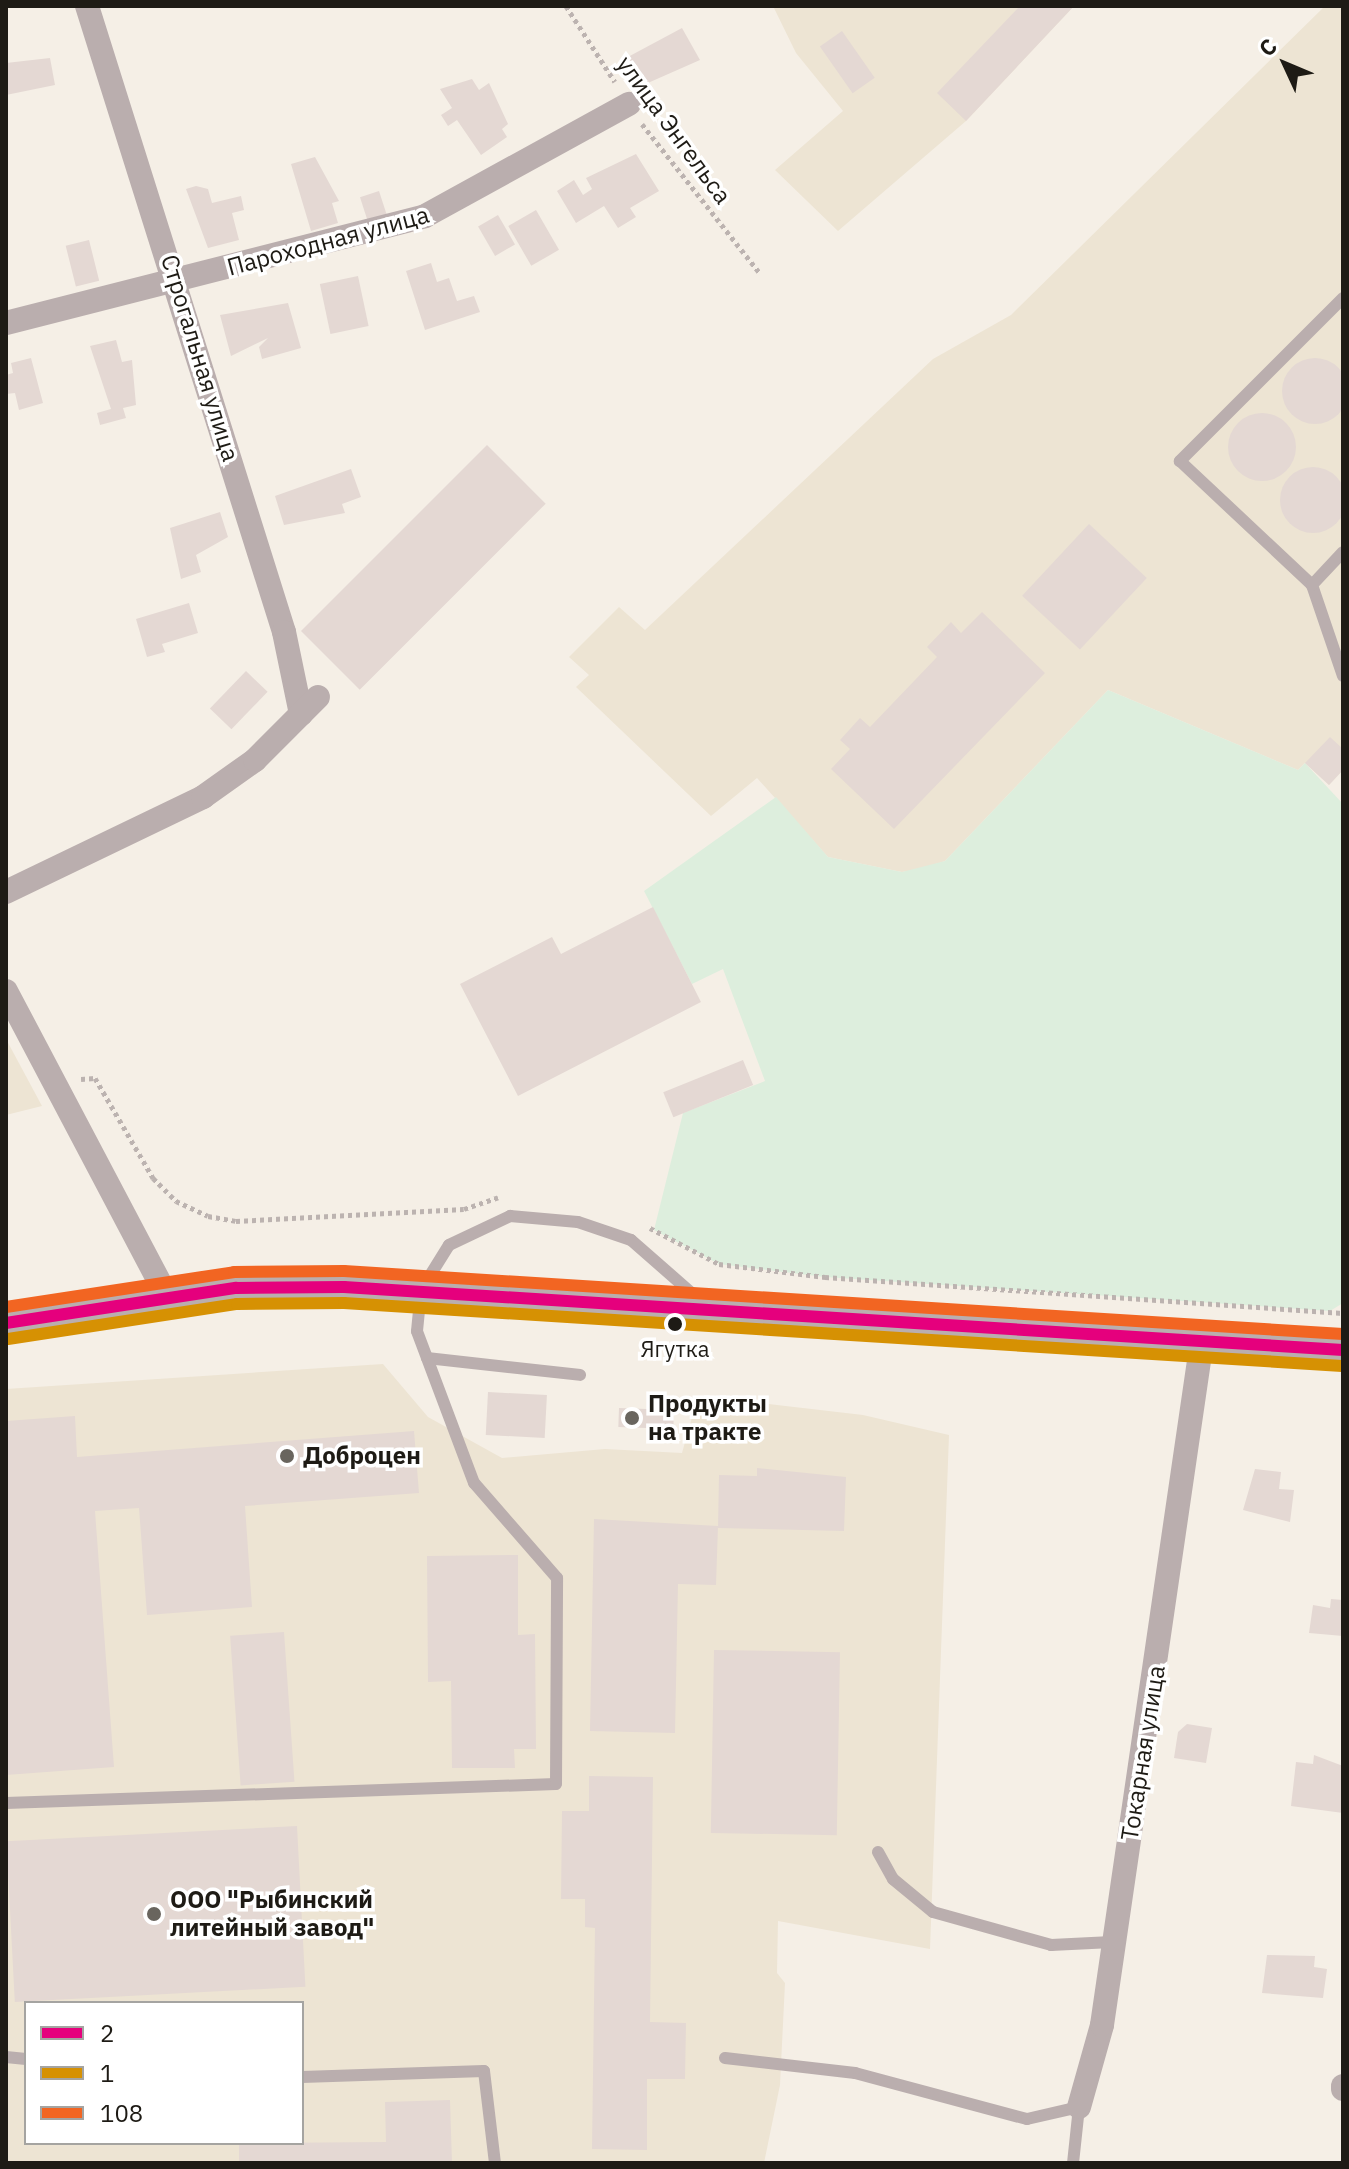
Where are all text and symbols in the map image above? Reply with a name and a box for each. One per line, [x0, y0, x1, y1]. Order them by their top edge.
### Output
north arrow [1245, 24, 1325, 104]
text: С [1252, 32, 1283, 62]
street label: улица Энгельса [611, 51, 737, 209]
street label: Пароходная улица [224, 200, 432, 282]
street label: Строгальная улица [155, 251, 245, 465]
marker: Ягутка [667, 1316, 683, 1332]
place label: Ягутка [641, 1336, 709, 1362]
place label: Продукты на тракте [648, 1390, 767, 1446]
marker: Продукты на тракте [623, 1409, 641, 1427]
place label: Доброцен [303, 1442, 421, 1470]
marker: Доброцен [278, 1447, 296, 1465]
street label: Токарная улица [1115, 1663, 1171, 1843]
place label: ООО "Рыбинский литейный завод" [170, 1886, 374, 1942]
marker: ООО "Рыбинский литейный завод" [145, 1905, 163, 1923]
legend [24, 2001, 304, 2145]
text: 2 [100, 2017, 114, 2049]
text: 1 [100, 2057, 114, 2089]
text: 108 [100, 2097, 143, 2129]

